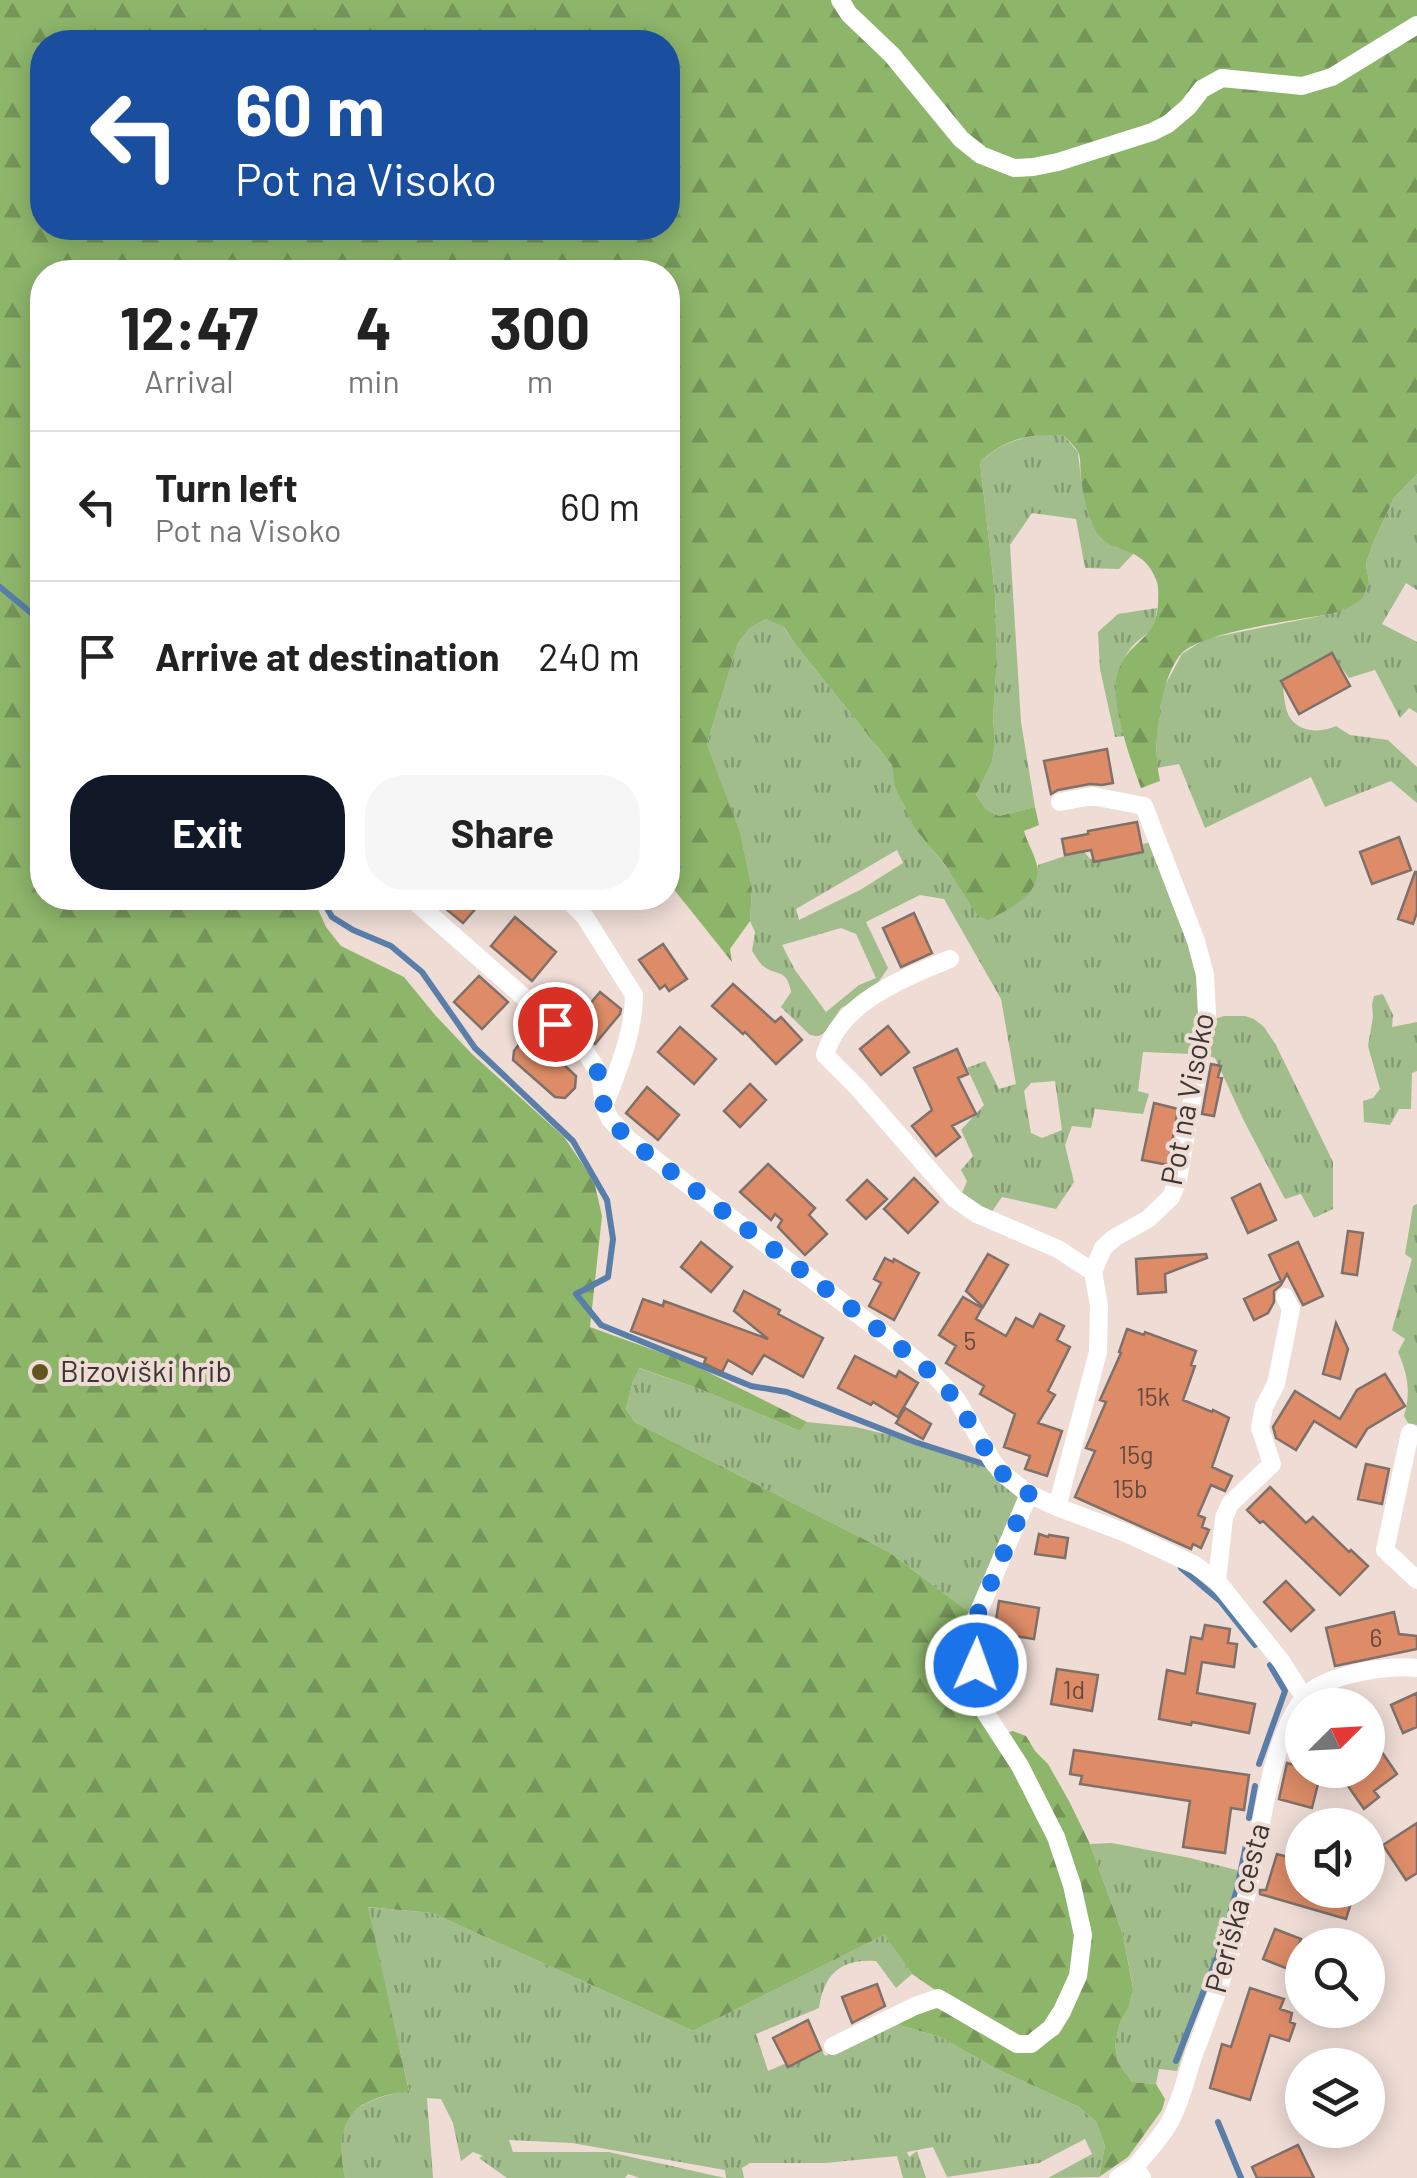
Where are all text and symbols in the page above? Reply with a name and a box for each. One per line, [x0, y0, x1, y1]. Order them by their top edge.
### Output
text: 60 m [235, 66, 385, 150]
icon: left [70, 70, 200, 200]
text: Pot na Visoko [235, 151, 497, 205]
text: 12:47 [120, 290, 258, 362]
text: 4 [356, 290, 392, 362]
text: 300 [489, 290, 590, 362]
text: Arrival [144, 361, 234, 399]
text: min [348, 361, 400, 399]
text: m [527, 361, 553, 399]
text: Turn left [155, 464, 298, 510]
icon: left [70, 479, 125, 534]
text: 60 m [560, 483, 640, 529]
text: Pot na Visoko [155, 510, 341, 548]
icon: arrive [70, 629, 125, 684]
text: Arrive at destination [155, 633, 500, 679]
text: 240 m [538, 633, 640, 679]
button: Exit [70, 775, 345, 890]
button: Share [365, 775, 640, 890]
pin [513, 982, 598, 1067]
icon: arrive [528, 997, 583, 1052]
street label: Pot na Visoko [1152, 1009, 1220, 1188]
house number: 5 [964, 1325, 976, 1355]
place label: Bizoviški hrib [60, 1352, 232, 1388]
marker: Bizoviški hrib [29, 1361, 51, 1383]
house number: 15k [1136, 1381, 1170, 1411]
house number: 15g [1119, 1439, 1153, 1469]
house number: 15b [1112, 1473, 1148, 1503]
position arrow [924, 1613, 1028, 1717]
house number: 6 [1370, 1622, 1382, 1652]
house number: 1d [1063, 1674, 1085, 1704]
north arrow [1285, 1688, 1385, 1788]
map controls [1285, 1688, 1385, 2148]
button: sound [1285, 1808, 1385, 1908]
street label: Periška cesta [1196, 1819, 1276, 1996]
button: search [1285, 1928, 1385, 2028]
button: layers [1285, 2048, 1385, 2148]

